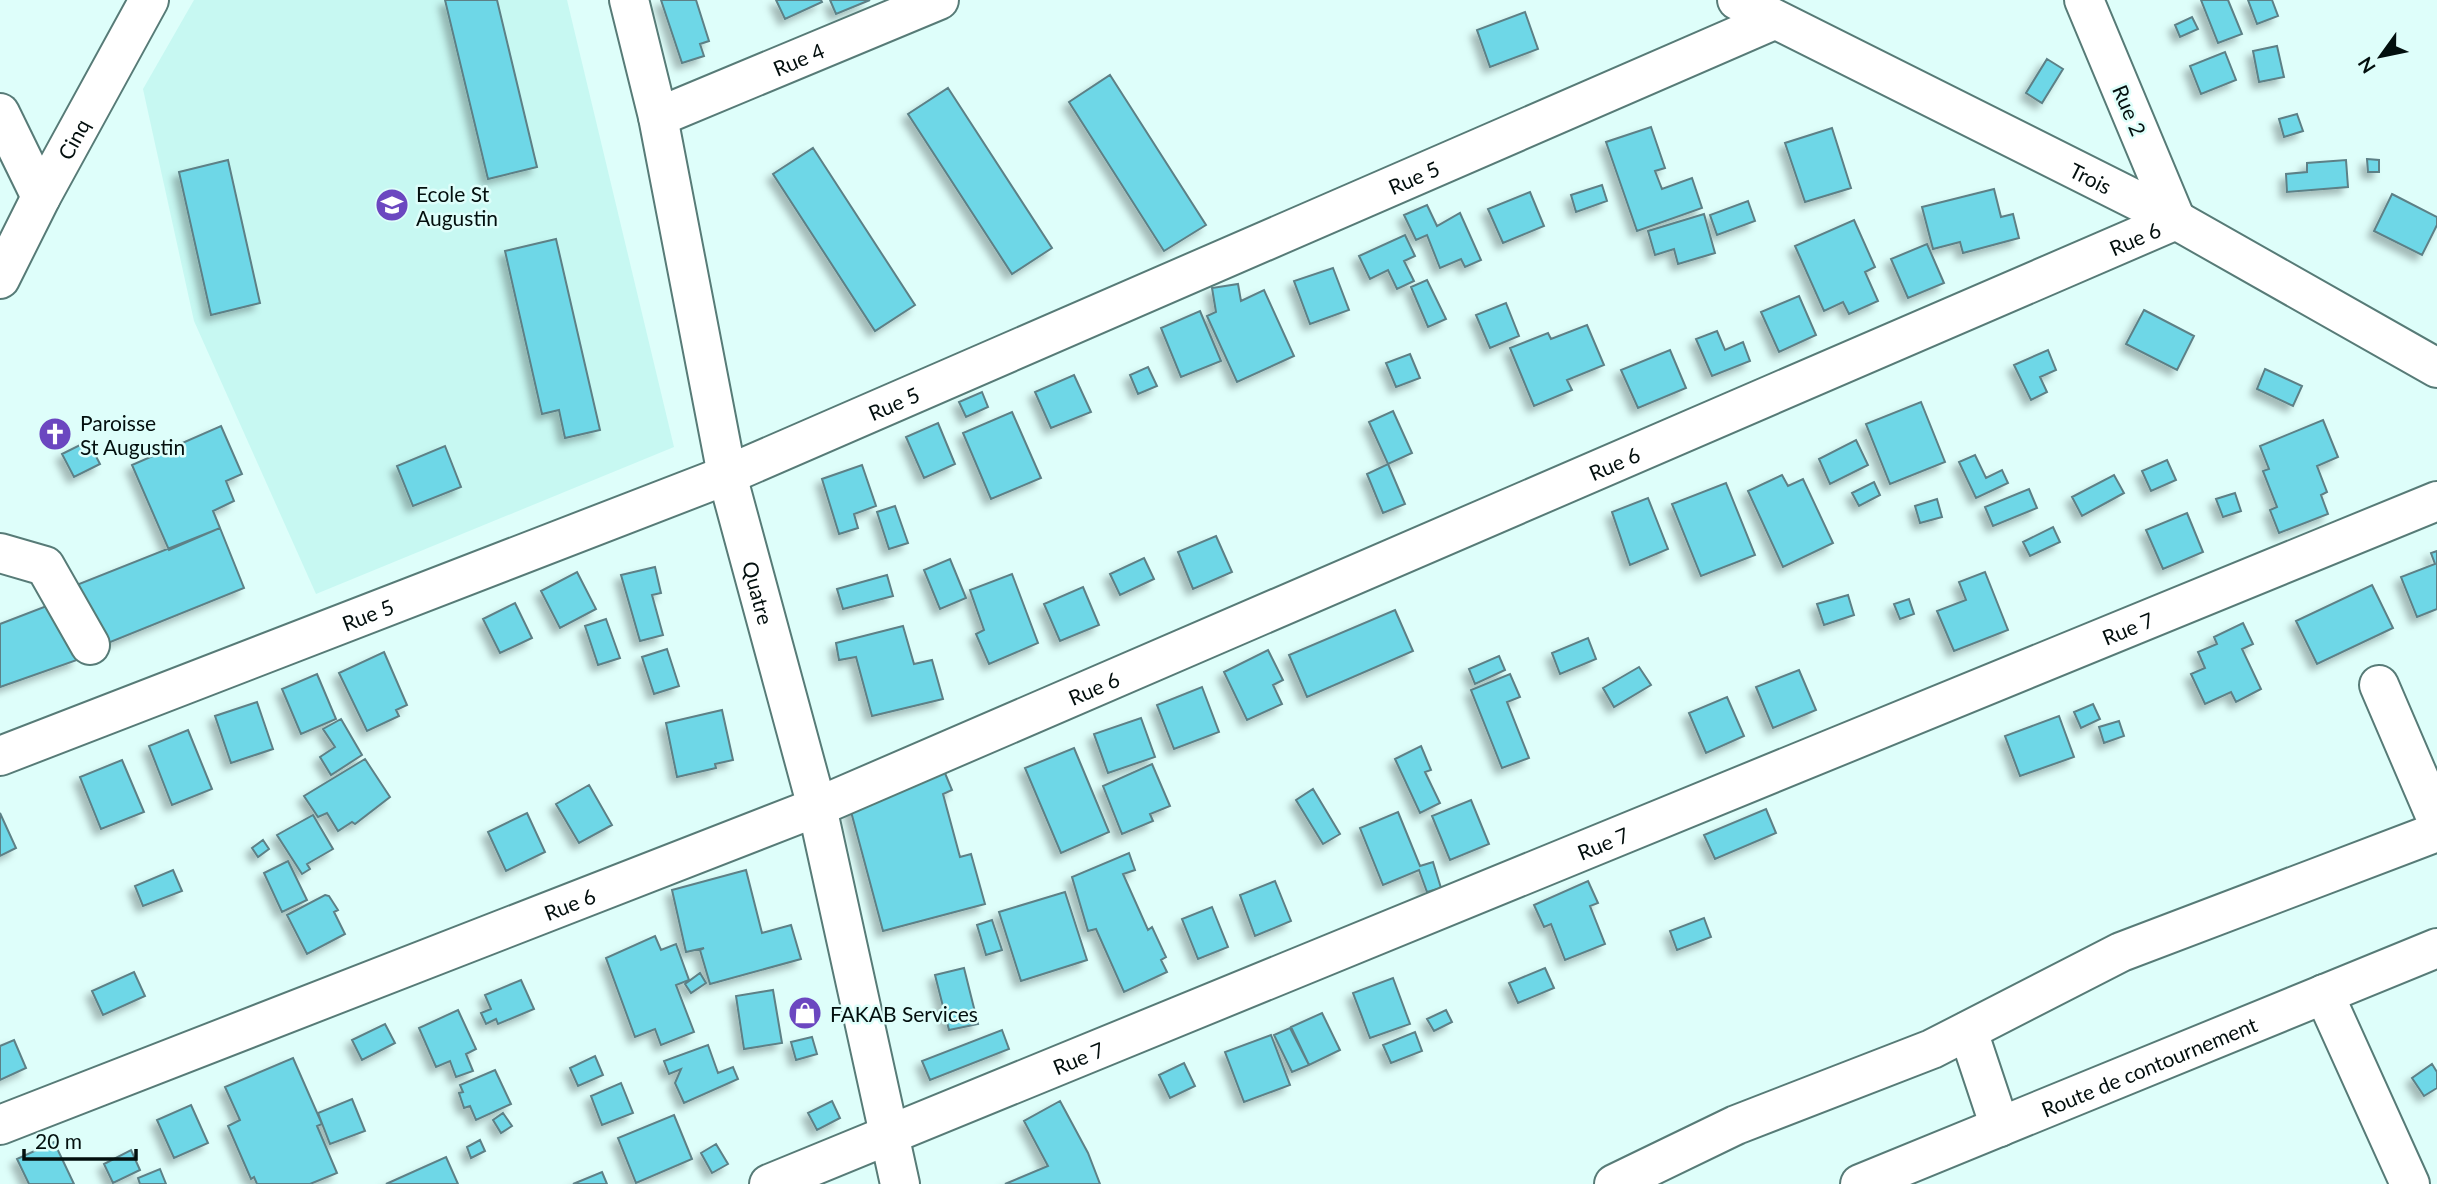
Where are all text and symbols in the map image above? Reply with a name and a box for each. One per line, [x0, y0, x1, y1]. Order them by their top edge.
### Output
north arrow [2346, 21, 2416, 91]
street label: Rue 4 [769, 37, 828, 80]
text: N [2353, 53, 2380, 78]
street label: Rue 2 [2108, 81, 2152, 139]
street label: Cinq [52, 114, 94, 164]
street label: Rue 5 [1384, 155, 1443, 199]
street label: Trois [2066, 157, 2116, 198]
place label: Ecole St Augustin [416, 181, 498, 230]
school or university icon: Ecole St Augustin [373, 186, 411, 224]
street label: Rue 6 [2105, 216, 2164, 260]
street label: Rue 5 [864, 381, 923, 425]
place label: Paroisse St Augustin [80, 410, 185, 459]
church icon: Paroisse St Augustin [36, 415, 74, 453]
street label: Rue 6 [1585, 441, 1643, 485]
street label: Quatre [738, 558, 779, 627]
street label: Rue 5 [338, 593, 397, 635]
street label: Rue 7 [2098, 606, 2157, 649]
street label: Rue 6 [1064, 666, 1123, 710]
street label: Rue 7 [1573, 821, 1632, 864]
street label: Rue 6 [540, 882, 599, 925]
shop icon: FAKAB Services [786, 994, 824, 1032]
place label: FAKAB Services [830, 1001, 978, 1026]
street label: Route de contournement [2037, 1010, 2261, 1121]
street label: Rue 7 [1049, 1036, 1107, 1079]
scale bar [24, 1118, 136, 1162]
text: 20 m [35, 1128, 82, 1153]

